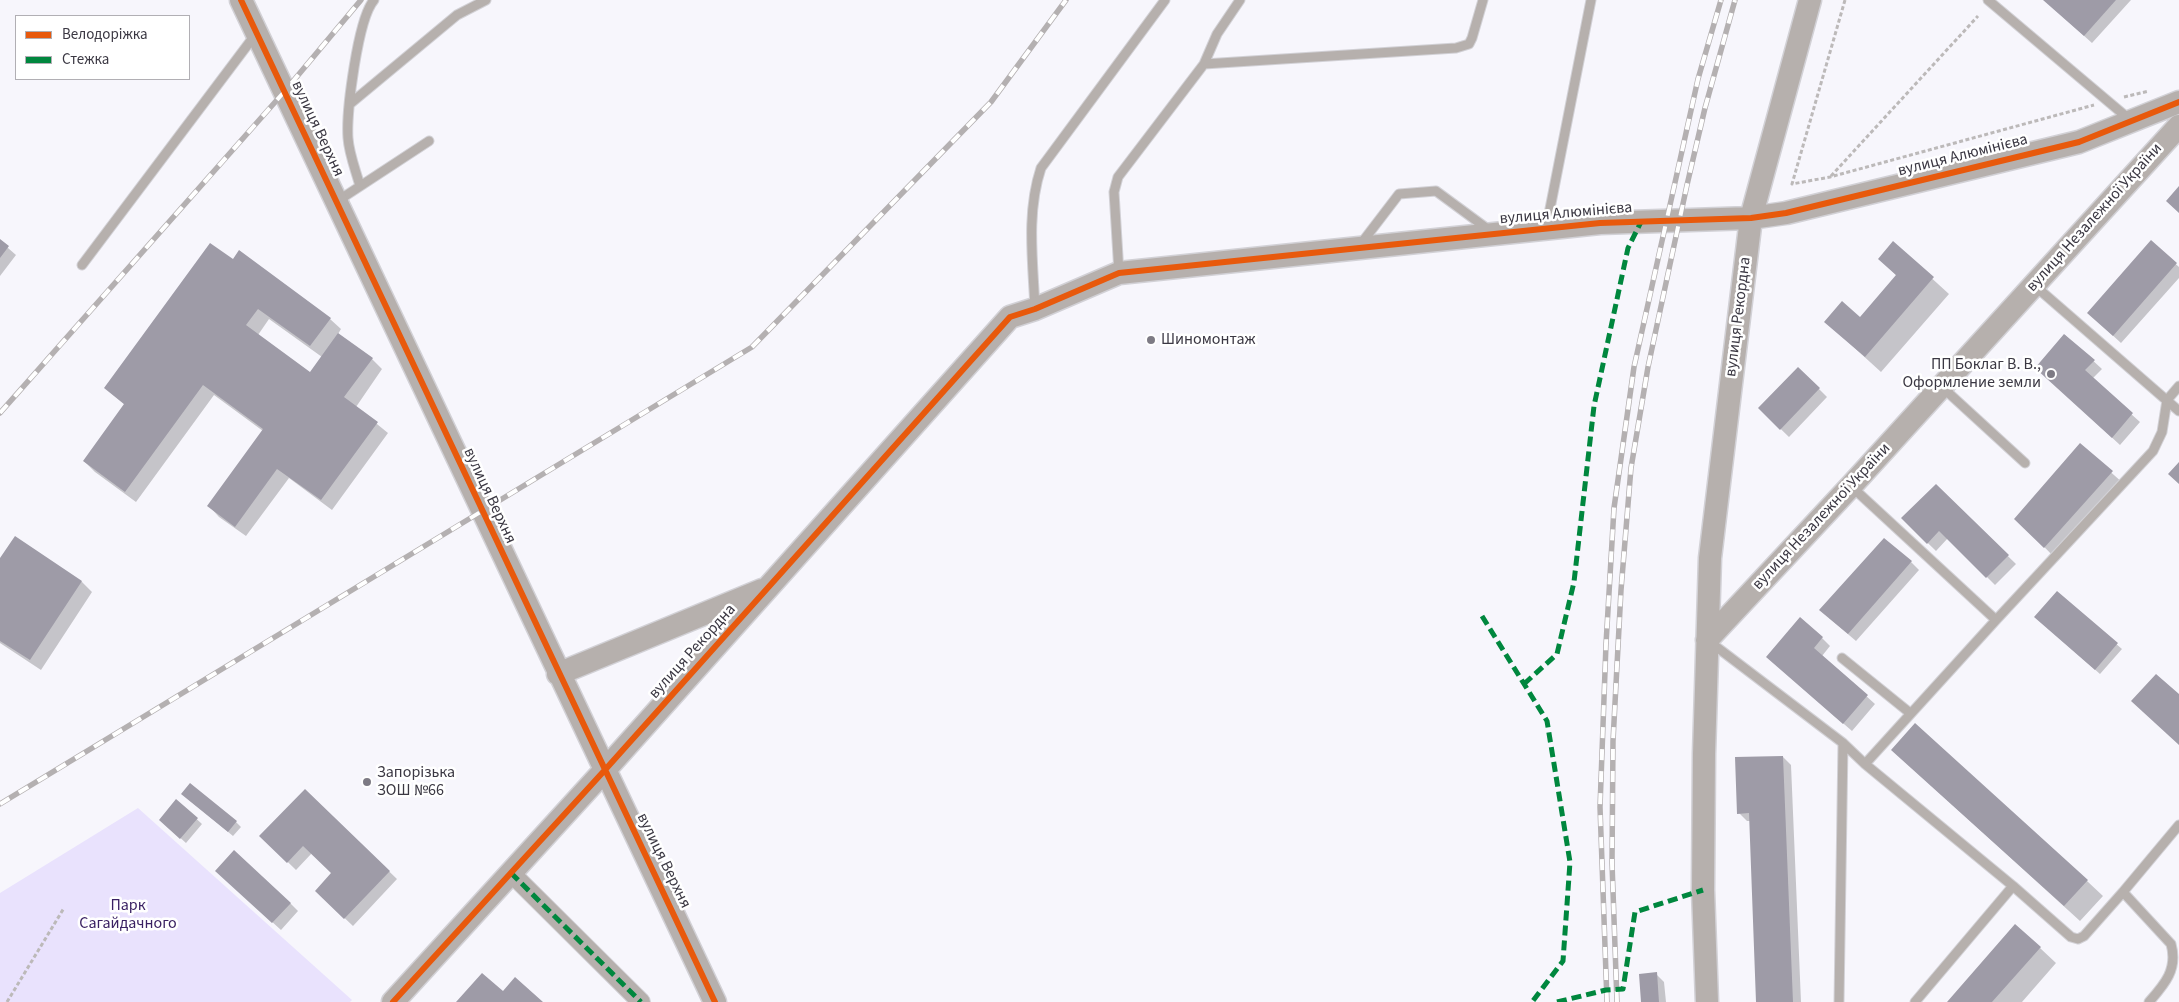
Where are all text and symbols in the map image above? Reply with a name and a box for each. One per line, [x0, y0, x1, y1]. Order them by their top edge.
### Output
legend [15, 15, 190, 80]
text: Велодоріжка [62, 24, 148, 45]
text: Стежка [62, 49, 109, 70]
street label: вулиця Верхня [286, 78, 348, 180]
street label: вулиця Алюмінієва [1896, 131, 2030, 181]
street label: вулиця Незалежної України [2023, 140, 2167, 296]
street label: вулиця Алюмінієва [1499, 199, 1633, 229]
street label: вулиця Рекордна [1722, 256, 1756, 378]
place label: Шиномонтаж [1161, 330, 1256, 350]
marker: Шиномонтаж [1145, 334, 1157, 346]
place label: ПП Боклаг В. В., Оформление земли [1902, 355, 2041, 393]
marker: ПП Боклаг В. В., Оформление земли [2045, 368, 2057, 380]
street label: вулиця Незалежної України [1749, 440, 1895, 594]
street label: вулиця Верхня [458, 445, 520, 547]
street label: вулиця Рекордна [645, 601, 741, 703]
place label: Запорізька ЗОШ №66 [377, 763, 455, 801]
marker: Запорізька ЗОШ №66 [361, 776, 373, 788]
street label: вулиця Верхня [632, 810, 694, 912]
park label: Парк Сагайдачного [79, 896, 177, 934]

